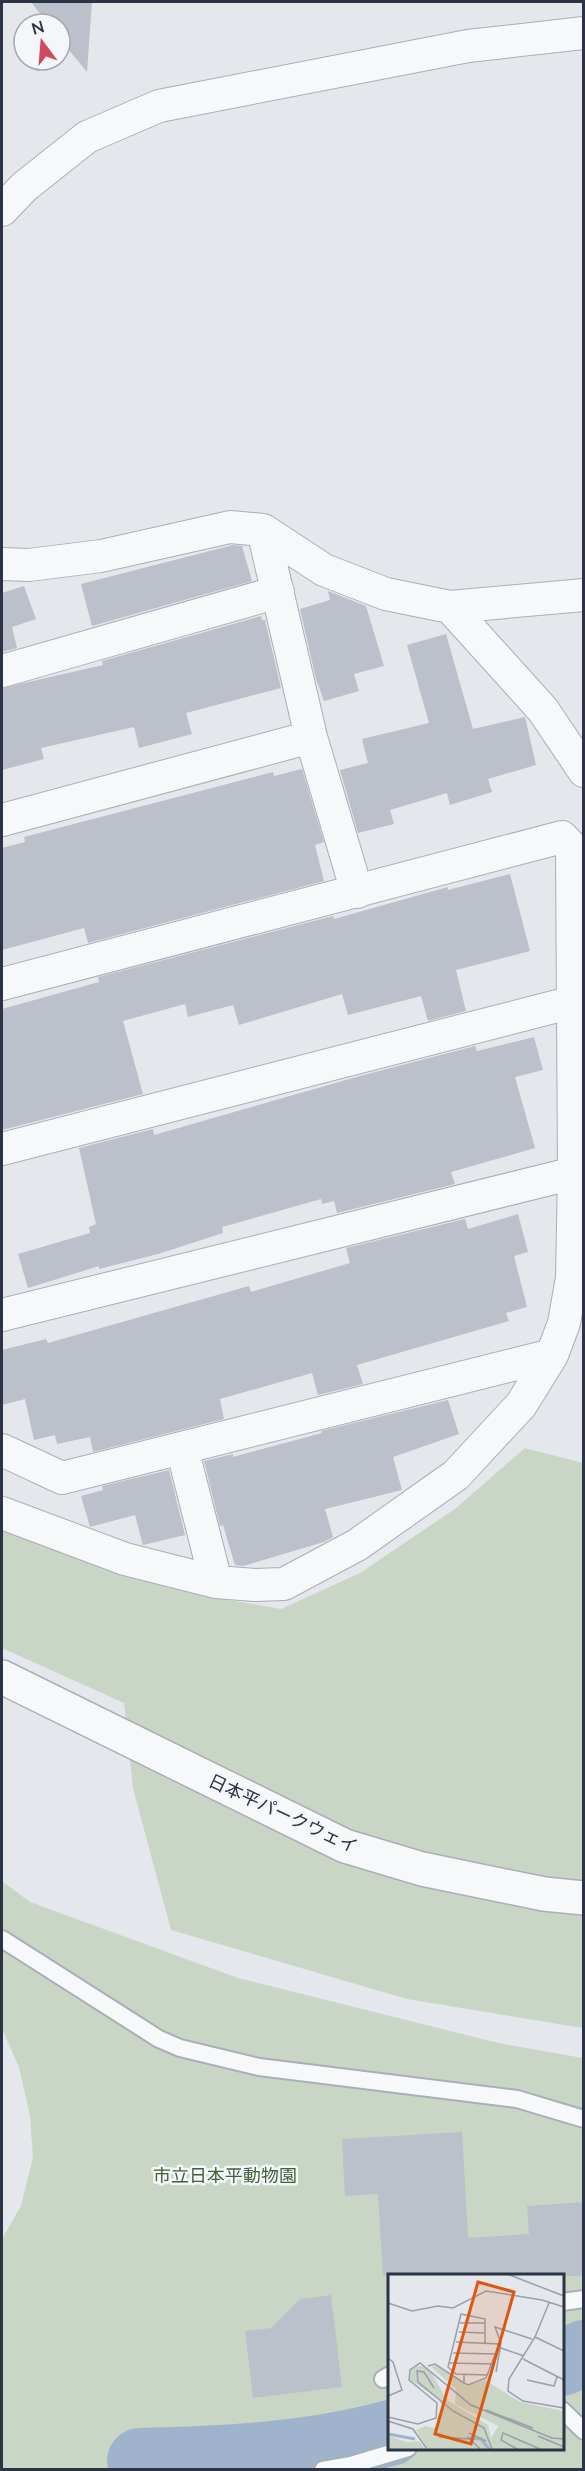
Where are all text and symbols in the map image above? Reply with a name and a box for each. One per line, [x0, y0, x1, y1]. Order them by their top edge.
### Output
north arrow [12, 12, 72, 72]
text: N [29, 16, 46, 38]
street label: 日本平パークウェイ [205, 1769, 361, 1857]
park label: 市立日本平動物園 [153, 2164, 297, 2186]
inset map [388, 2274, 564, 2450]

